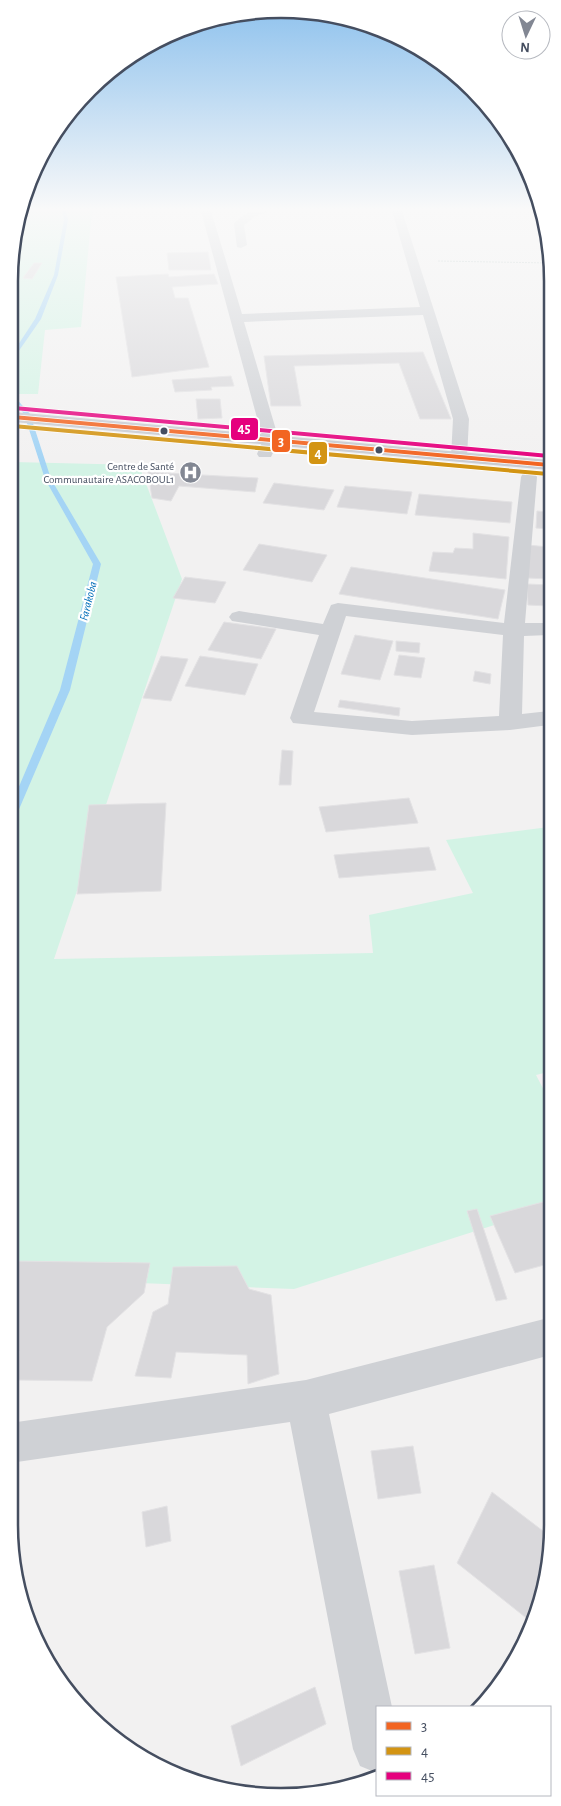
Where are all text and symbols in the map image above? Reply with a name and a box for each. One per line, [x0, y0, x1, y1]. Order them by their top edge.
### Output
north arrow [501, 10, 551, 60]
text: N [520, 40, 531, 54]
line badge: 45 [230, 417, 259, 441]
text: 45 [237, 422, 251, 436]
unlabelled marker [159, 426, 169, 436]
line badge: 3 [271, 429, 291, 453]
text: 3 [278, 435, 284, 449]
line badge: 4 [308, 441, 328, 465]
unlabelled marker [374, 445, 384, 455]
text: 4 [314, 447, 322, 461]
hospital icon: Centre de Santé Communautaire ASACOBOUL1 [178, 460, 202, 484]
place label: Centre de Santé Communautaire ASACOBOUL1 [44, 461, 174, 485]
water label: Farakoba [77, 580, 99, 622]
legend [376, 1706, 551, 1796]
text: 3 [421, 1719, 427, 1734]
text: 4 [421, 1744, 428, 1759]
text: 45 [421, 1769, 435, 1784]

